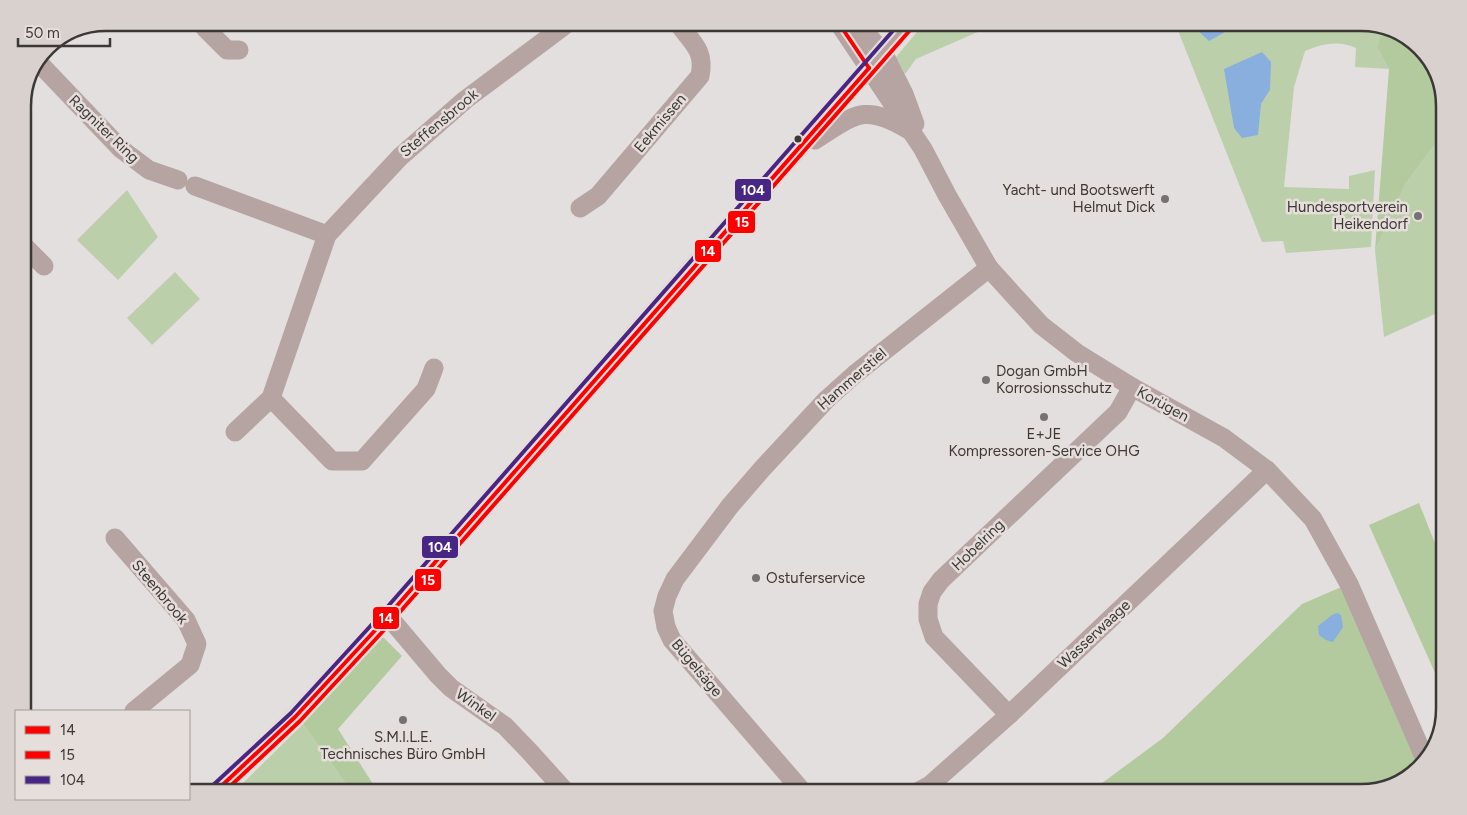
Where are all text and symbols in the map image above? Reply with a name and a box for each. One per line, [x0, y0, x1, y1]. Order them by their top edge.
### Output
scale bar [18, 15, 110, 47]
text: 50 m [25, 24, 60, 42]
street label: Steffensbrook [396, 85, 482, 161]
street label: Eekmissen [630, 90, 690, 156]
street label: Ragniter Ring [65, 91, 143, 167]
unlabelled marker [793, 134, 803, 144]
line badge: 104 [734, 178, 772, 202]
place label: Yacht- und Bootswerft Helmut Dick [1003, 181, 1156, 216]
text: 104 [741, 182, 765, 199]
marker: Yacht- und Bootswerft Helmut Dick [1159, 193, 1171, 205]
place label: Hundesportverein Heikendorf [1287, 198, 1408, 233]
line badge: 15 [727, 210, 756, 234]
marker: Hundesportverein Heikendorf [1412, 210, 1424, 222]
text: 15 [735, 214, 749, 231]
line badge: 14 [694, 239, 722, 263]
text: 14 [701, 243, 716, 260]
street label: Hammerstiel [814, 344, 890, 414]
place label: Dogan GmbH Korrosionsschutz [996, 362, 1112, 397]
marker: Dogan GmbH Korrosionsschutz [980, 374, 992, 386]
street label: Korügen [1134, 382, 1192, 426]
marker: E+JE Kompressoren-Service OHG [1038, 411, 1050, 423]
place label: E+JE Kompressoren-Service OHG [948, 425, 1140, 460]
street label: Hobelring [948, 516, 1008, 574]
line badge: 104 [421, 535, 459, 559]
text: 104 [428, 539, 452, 556]
street label: Steenbrook [128, 556, 192, 628]
line badge: 15 [414, 568, 442, 592]
place label: Ostuferservice [766, 569, 865, 587]
text: 15 [421, 572, 435, 589]
marker: Ostuferservice [750, 572, 762, 584]
street label: Wasserwaage [1054, 596, 1134, 672]
line badge: 14 [372, 606, 400, 630]
text: 14 [379, 610, 394, 627]
street label: Bügelsäge [668, 636, 726, 700]
street label: Winkel [452, 685, 500, 725]
legend [15, 710, 190, 800]
marker: S.M.I.L.E. Technisches Büro GmbH [397, 714, 409, 726]
text: 14 [60, 721, 76, 739]
place label: S.M.I.L.E. Technisches Büro GmbH [320, 728, 486, 763]
text: 15 [60, 746, 75, 764]
text: 104 [60, 771, 85, 789]

